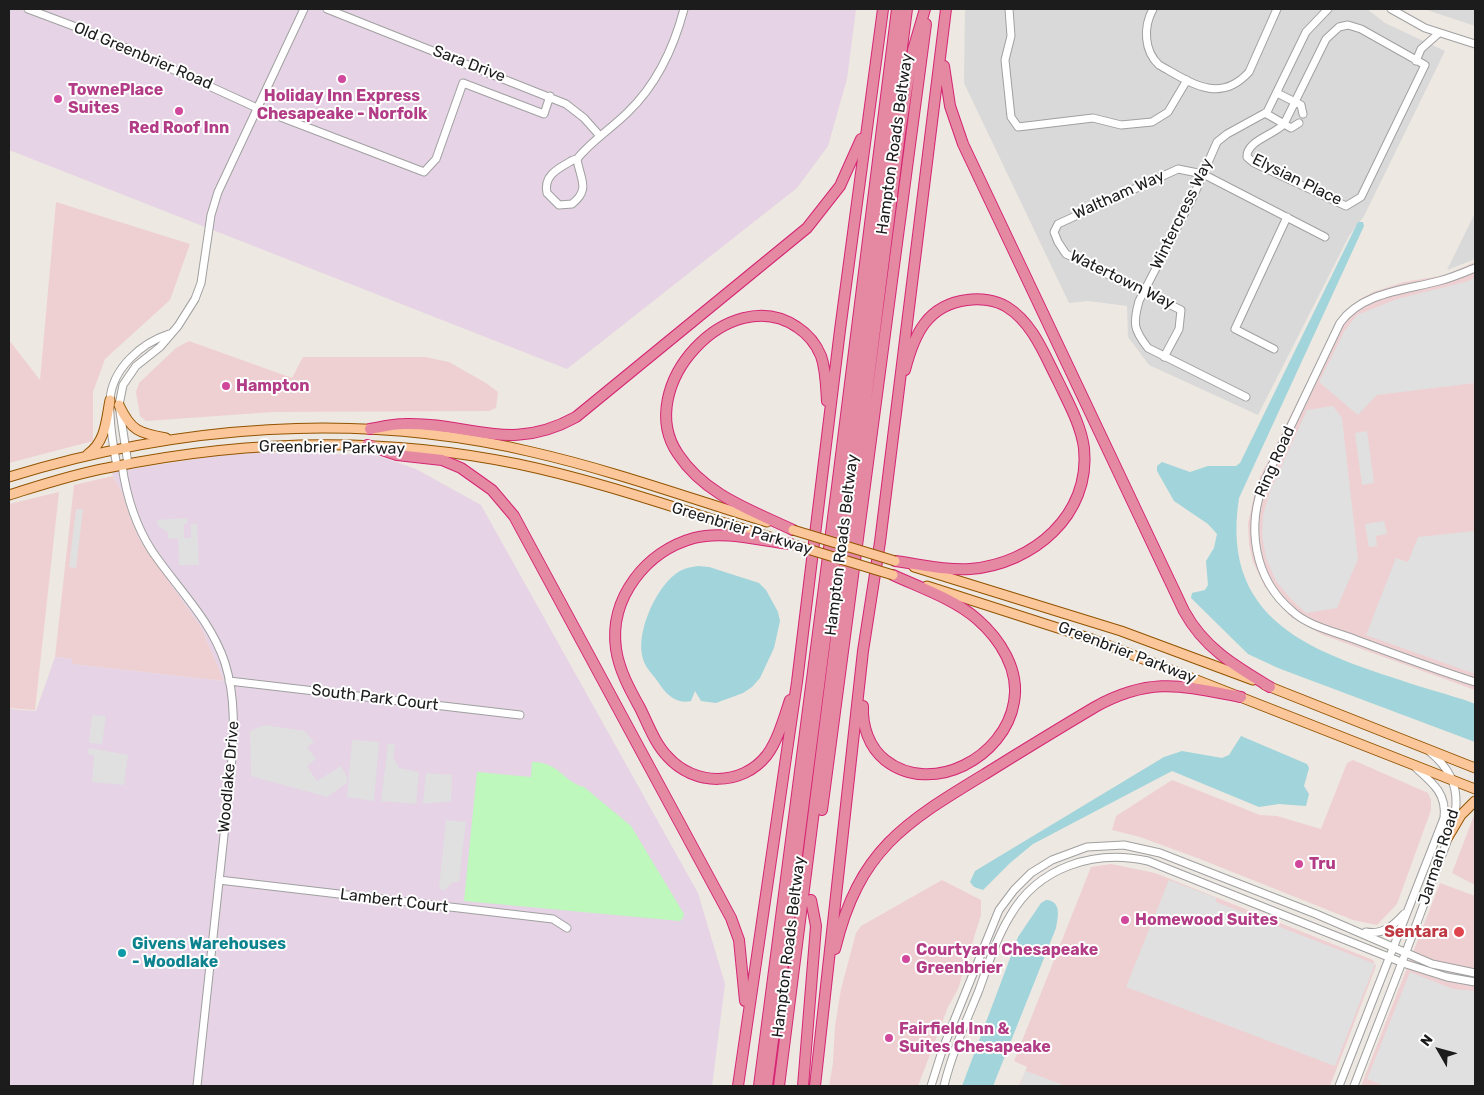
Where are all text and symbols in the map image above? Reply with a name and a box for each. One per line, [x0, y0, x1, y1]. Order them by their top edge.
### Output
street label: Old Greenbrier Road [71, 18, 215, 94]
street label: Sara Drive [430, 41, 508, 87]
street label: Hampton Roads Beltway [873, 52, 917, 236]
marker: Holiday Inn Express Chesapeake - Norfolk [336, 73, 348, 85]
place label: TownePlace Suites [68, 80, 163, 118]
place label: Holiday Inn Express Chesapeake - Norfolk [257, 86, 427, 124]
marker: TownePlace Suites [52, 93, 64, 105]
marker: Red Roof Inn [173, 105, 185, 117]
place label: Red Roof Inn [129, 118, 229, 138]
street label: Elysian Place [1249, 150, 1345, 210]
street label: Wintercress Way [1147, 155, 1217, 273]
street label: Waltham Way [1070, 166, 1168, 224]
street label: Watertown Way [1067, 246, 1177, 314]
place label: Hampton [236, 376, 310, 396]
marker: Hampton [220, 380, 232, 392]
street label: Ring Road [1251, 424, 1299, 500]
street label: Greenbrier Parkway [259, 437, 405, 459]
street label: Hampton Roads Beltway [821, 453, 863, 637]
street label: Greenbrier Parkway [669, 498, 815, 560]
street label: Greenbrier Parkway [1055, 618, 1199, 688]
street label: South Park Court [310, 681, 440, 715]
street label: Woodlake Drive [215, 720, 243, 834]
street label: Jarman Road [1414, 807, 1464, 907]
place label: Tru [1309, 854, 1336, 874]
street label: Hampton Roads Beltway [768, 855, 810, 1039]
marker: Tru [1293, 858, 1305, 870]
street label: Lambert Court [339, 885, 449, 917]
place label: Homewood Suites [1135, 910, 1278, 930]
marker: Homewood Suites [1119, 914, 1131, 926]
place label: Sentara [1384, 922, 1448, 942]
marker: Sentara [1452, 925, 1466, 939]
place label: Givens Warehouses - Woodlake [132, 934, 286, 972]
place label: Courtyard Chesapeake Greenbrier [916, 940, 1098, 978]
marker: Givens Warehouses - Woodlake [116, 947, 128, 959]
marker: Courtyard Chesapeake Greenbrier [900, 953, 912, 965]
place label: Fairfield Inn & Suites Chesapeake [899, 1019, 1051, 1057]
north arrow [1414, 1025, 1464, 1075]
text: N [1417, 1031, 1437, 1050]
marker: Fairfield Inn & Suites Chesapeake [883, 1032, 895, 1044]

